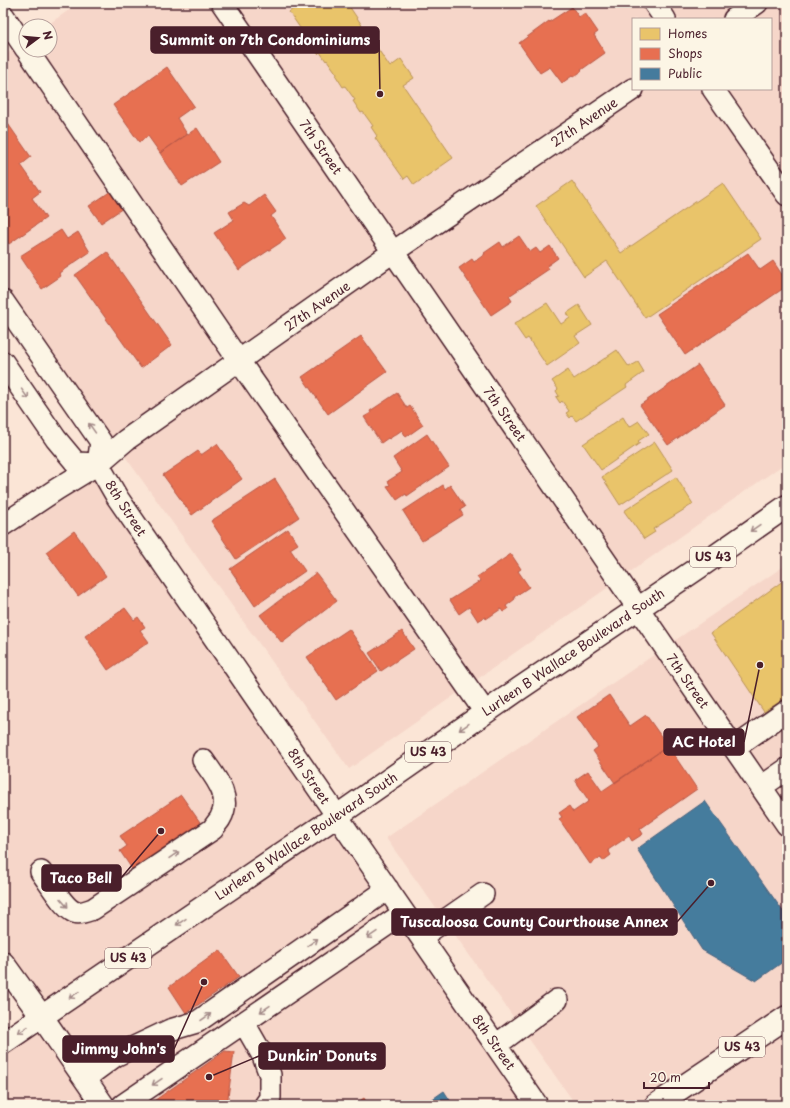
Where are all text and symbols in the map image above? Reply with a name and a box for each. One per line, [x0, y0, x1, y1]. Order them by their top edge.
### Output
north arrow [18, 18, 58, 58]
legend [632, 18, 772, 90]
text: Homes [668, 24, 707, 42]
callout: Summit on 7th Condominiums [151, 27, 379, 53]
text: N [39, 29, 58, 42]
text: Summit on 7th Condominiums [160, 29, 371, 50]
text: Shops [668, 44, 703, 62]
text: Public [668, 64, 702, 82]
street label: 27th Avenue [547, 92, 621, 151]
street label: 7th Street [296, 115, 347, 178]
street label: 27th Avenue [280, 276, 354, 335]
street label: 7th Street [480, 382, 531, 445]
one-way arrow [21, 389, 29, 400]
one-way arrow [87, 423, 96, 434]
street label: 8th Street [101, 476, 152, 540]
one-way arrow [750, 524, 761, 532]
road number: US 43 [690, 547, 736, 567]
street label: Lurleen B Wallace Boulevard South [478, 583, 668, 720]
street label: 7th Street [663, 649, 714, 712]
one-way arrow [459, 723, 470, 731]
callout: AC Hotel [664, 729, 744, 755]
text: AC Hotel [673, 731, 735, 752]
road number: US 43 [405, 742, 451, 762]
street label: 8th Street [284, 744, 335, 808]
street label: Lurleen B Wallace Boulevard South [211, 767, 401, 904]
one-way arrow [168, 851, 179, 859]
callout: Taco Bell [42, 865, 121, 891]
text: Taco Bell [50, 867, 112, 888]
one-way arrow [60, 898, 69, 908]
callout: Tuscaloosa County Courthouse Annex [392, 909, 677, 935]
text: Tuscaloosa County Courthouse Annex [400, 911, 668, 932]
one-way arrow [176, 918, 187, 926]
one-way arrow [367, 931, 378, 939]
one-way arrow [307, 938, 318, 946]
road number: US 43 [105, 948, 151, 968]
one-way arrow [69, 991, 80, 999]
one-way arrow [259, 1004, 270, 1013]
street label: 8th Street [468, 1010, 521, 1073]
one-way arrow [200, 1013, 211, 1021]
one-way arrow [17, 1026, 28, 1034]
callout: Jimmy John's [63, 1036, 174, 1062]
road number: US 43 [719, 1037, 765, 1057]
text: Jimmy John's [72, 1038, 166, 1059]
callout: Dunkin' Donuts [259, 1043, 385, 1069]
text: Dunkin' Donuts [267, 1045, 377, 1066]
scale bar [644, 1064, 709, 1090]
text: 20 m [650, 1068, 681, 1086]
one-way arrow [152, 1078, 163, 1086]

